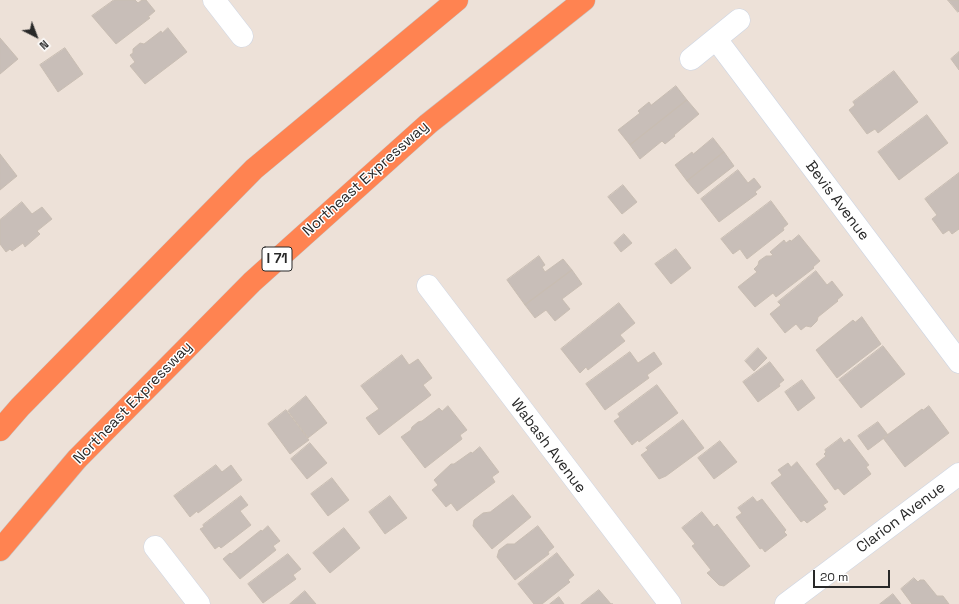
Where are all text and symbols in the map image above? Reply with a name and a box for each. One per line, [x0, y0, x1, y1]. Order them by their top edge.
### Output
north arrow [16, 16, 56, 56]
text: N [37, 37, 51, 53]
street label: Northeast Expressway [299, 118, 433, 240]
street label: Bevis Avenue [801, 158, 873, 244]
road number: I 71 [262, 247, 292, 271]
street label: Northeast Expressway [70, 338, 196, 468]
street label: Wabash Avenue [507, 395, 589, 497]
street label: Clarion Avenue [853, 479, 949, 557]
scale bar [815, 562, 892, 588]
text: 20 m [820, 569, 848, 585]

